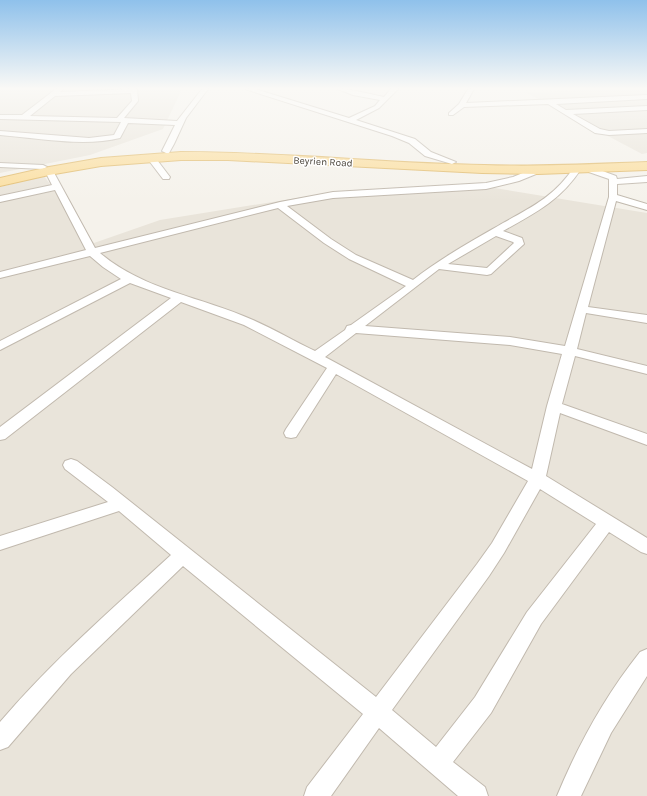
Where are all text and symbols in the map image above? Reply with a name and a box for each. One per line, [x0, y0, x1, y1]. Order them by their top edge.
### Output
street label: Beyrien Road [293, 154, 353, 170]

